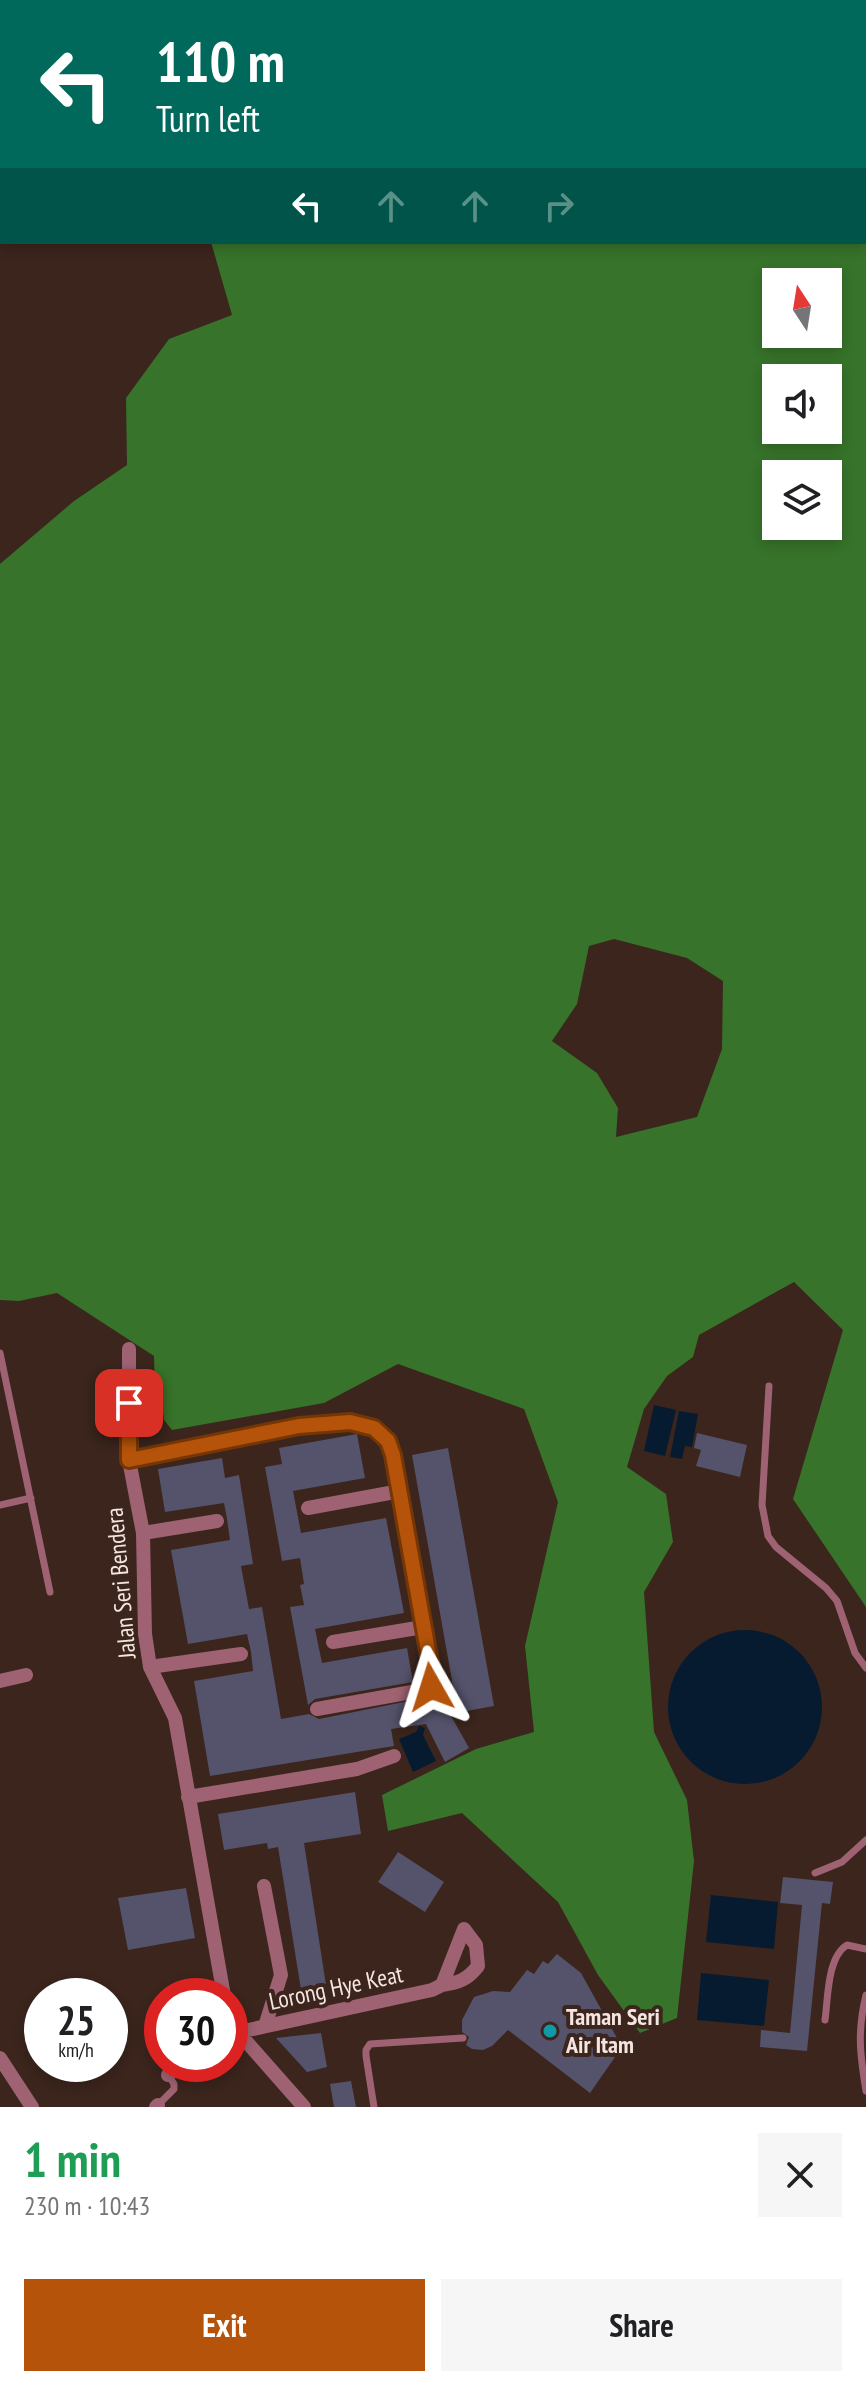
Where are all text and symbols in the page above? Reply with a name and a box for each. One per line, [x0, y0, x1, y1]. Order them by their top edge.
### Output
text: 110 m [156, 25, 285, 97]
icon: left [24, 32, 128, 136]
text: Turn left [156, 95, 260, 142]
icon: left [285, 184, 329, 228]
icon: ahead [369, 184, 413, 228]
icon: ahead [453, 184, 497, 228]
icon: right [537, 184, 581, 228]
north arrow [762, 268, 842, 348]
map controls [762, 268, 842, 540]
button: sound [762, 364, 842, 444]
button: layers [762, 460, 842, 540]
pin [95, 1369, 163, 1437]
icon: arrive [107, 1381, 151, 1425]
street label: Jalan Seri Bendera [98, 1506, 143, 1661]
position arrow [389, 1645, 473, 1729]
street label: Lorong Hye Keat [266, 1958, 406, 2017]
speed limit sign: 30 [144, 1978, 248, 2082]
text: 25 [57, 1994, 95, 2046]
place label: Taman Seri Air Itam [565, 2001, 660, 2060]
marker: Taman Seri Air Itam [541, 2022, 559, 2040]
text: km/h [58, 2037, 94, 2063]
text: 1 min [24, 2128, 121, 2190]
button: close [758, 2133, 842, 2217]
text: 230 m · 10:43 [24, 2189, 150, 2222]
button: Exit [24, 2279, 425, 2371]
button: Share [441, 2279, 842, 2371]

